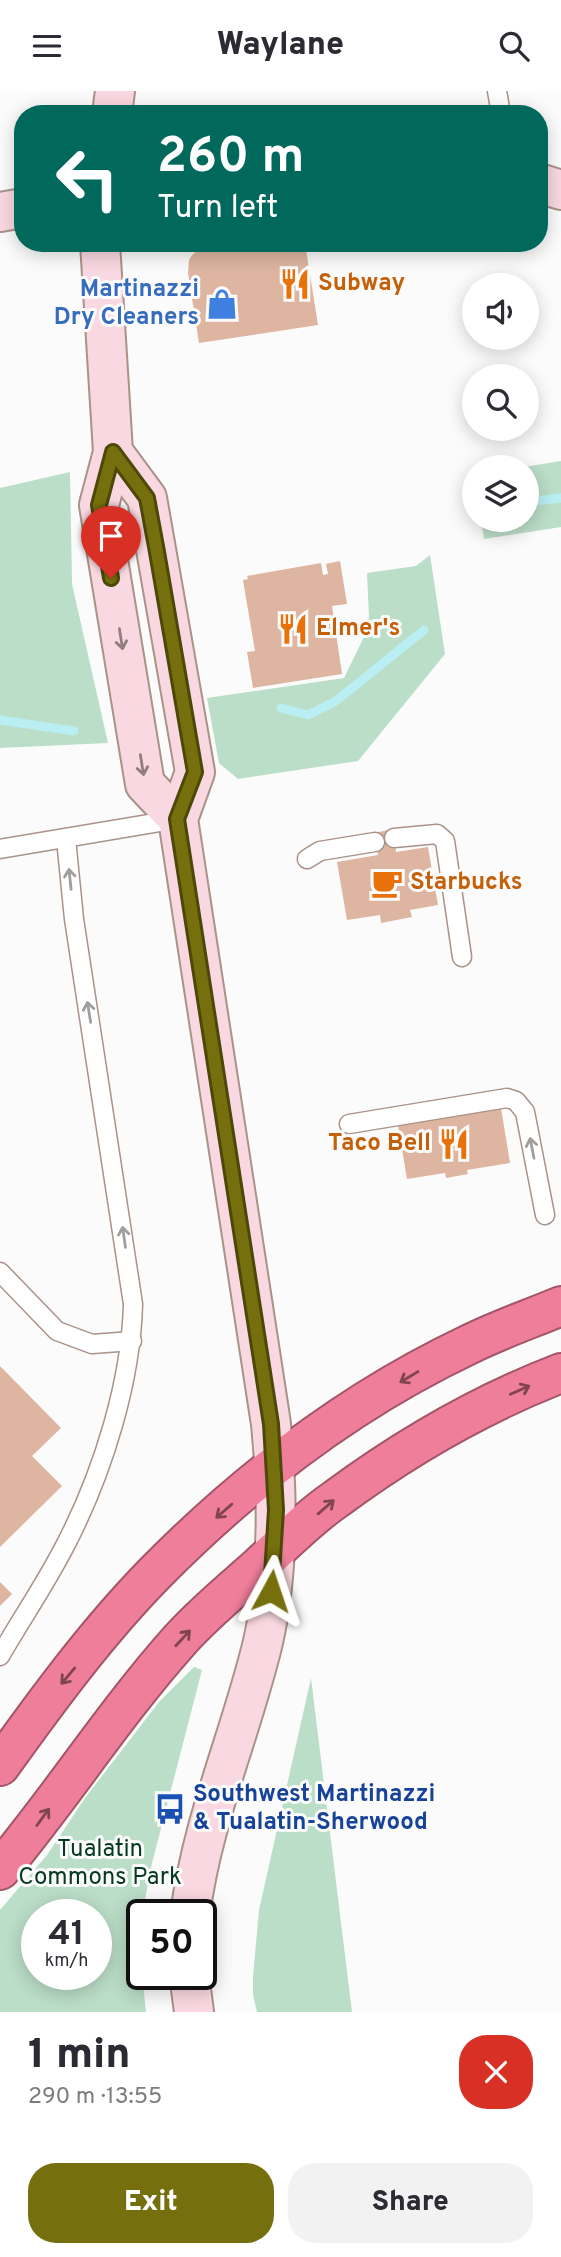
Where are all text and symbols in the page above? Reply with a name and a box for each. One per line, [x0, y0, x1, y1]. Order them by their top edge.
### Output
text: Waylane [217, 26, 344, 66]
icon: menu [28, 27, 66, 65]
icon: search [495, 27, 533, 65]
text: 260 m [157, 128, 304, 190]
icon: left [42, 133, 133, 224]
text: Turn left [157, 189, 278, 229]
restaurant icon: Subway [278, 267, 312, 301]
place label: Subway [318, 269, 405, 299]
map controls [462, 273, 539, 532]
button: sound [462, 273, 539, 350]
place label: Martinazzi Dry Cleaners [54, 275, 199, 333]
shop icon: Martinazzi Dry Cleaners [205, 287, 239, 321]
button: search [462, 364, 539, 441]
button: layers [462, 455, 539, 532]
pin [81, 506, 141, 578]
icon: arrive [92, 517, 130, 555]
restaurant icon: Elmer's [276, 612, 310, 646]
place label: Elmer's [316, 614, 400, 644]
one-way arrow [115, 627, 128, 650]
one-way arrow [136, 754, 149, 776]
cafe icon: Starbucks [370, 866, 404, 900]
one-way arrow [64, 868, 77, 891]
place label: Starbucks [410, 868, 523, 898]
one-way arrow [82, 1001, 95, 1024]
restaurant icon: Taco Bell [437, 1127, 471, 1161]
place label: Taco Bell [328, 1129, 431, 1159]
one-way arrow [525, 1137, 538, 1160]
one-way arrow [117, 1226, 130, 1249]
one-way arrow [399, 1370, 419, 1384]
one-way arrow [509, 1383, 531, 1396]
one-way arrow [317, 1499, 335, 1515]
one-way arrow [215, 1503, 233, 1519]
position arrow [234, 1554, 308, 1628]
one-way arrow [174, 1630, 191, 1647]
one-way arrow [60, 1666, 75, 1684]
place label: Southwest Martinazzi & Tualatin-Sherwood [193, 1780, 435, 1838]
bus stop icon: Southwest Martinazzi & Tualatin-Sherwood [153, 1792, 187, 1826]
one-way arrow [36, 1808, 50, 1827]
park label: Tualatin Commons Park [18, 1835, 182, 1893]
speed limit sign: 50 [126, 1899, 217, 1990]
text: 41 [48, 1913, 85, 1957]
text: km/h [45, 1950, 88, 1973]
text: 1 min [28, 2030, 131, 2083]
button: close [459, 2035, 533, 2109]
text: 290 m · 13:55 [28, 2083, 162, 2112]
button: Exit [28, 2163, 274, 2243]
button: Share [288, 2163, 533, 2243]

